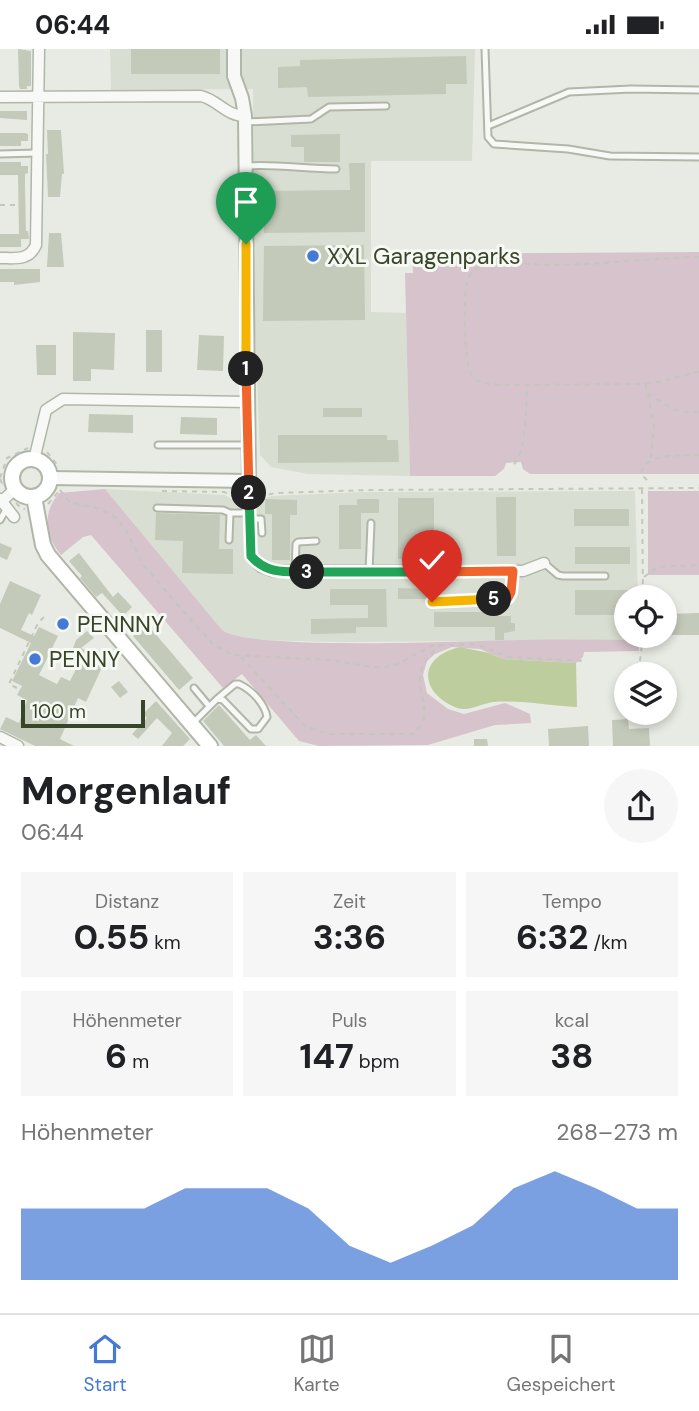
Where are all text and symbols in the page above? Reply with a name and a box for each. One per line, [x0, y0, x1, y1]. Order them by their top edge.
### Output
text: 06:44 [35, 8, 110, 42]
pin [216, 172, 276, 244]
icon: arrive [227, 183, 265, 221]
place label: XXL Garagenparks [327, 241, 520, 271]
marker: XXL Garagenparks [305, 248, 321, 264]
pin: 1 [229, 351, 264, 387]
text: 1 [242, 356, 249, 381]
pin: 2 [232, 475, 266, 511]
text: 2 [243, 480, 254, 505]
pin [402, 530, 462, 602]
icon: check [413, 541, 451, 579]
pin: 3 [290, 554, 324, 589]
text: 3 [301, 559, 312, 584]
pin: 5 [476, 581, 512, 617]
map controls [614, 585, 677, 725]
button: locate [614, 585, 677, 648]
text: 5 [488, 586, 499, 611]
place label: PENNNY [77, 609, 164, 639]
marker: PENNNY [55, 616, 71, 632]
place label: PENNY [49, 644, 120, 674]
marker: PENNY [27, 651, 43, 667]
button: layers [614, 662, 677, 725]
scale bar [21, 697, 145, 729]
text: 100 m [32, 699, 86, 724]
text: Morgenlauf [21, 766, 231, 816]
button: share [604, 769, 678, 843]
text: 06:44 [21, 817, 84, 847]
text: Distanz [95, 889, 159, 914]
text: Zeit [333, 889, 366, 914]
text: Tempo [542, 889, 602, 914]
text: 0.55 [74, 914, 149, 960]
text: 3:36 [313, 914, 386, 960]
text: 6:32 [516, 914, 589, 960]
text: km [149, 930, 181, 955]
text: /km [589, 930, 628, 955]
text: Höhenmeter [73, 1008, 182, 1033]
text: Puls [332, 1008, 367, 1033]
text: kcal [555, 1008, 589, 1033]
text: 6 [105, 1033, 127, 1079]
text: 147 [299, 1033, 354, 1079]
text: 38 [550, 1033, 593, 1079]
text: m [127, 1049, 149, 1074]
text: bpm [354, 1049, 400, 1074]
text: Höhenmeter [21, 1117, 153, 1147]
text: 268–273 m [556, 1117, 678, 1147]
tab: Start [83, 1330, 127, 1397]
tab: Karte [294, 1330, 340, 1397]
tab: Gespeichert [507, 1330, 616, 1397]

